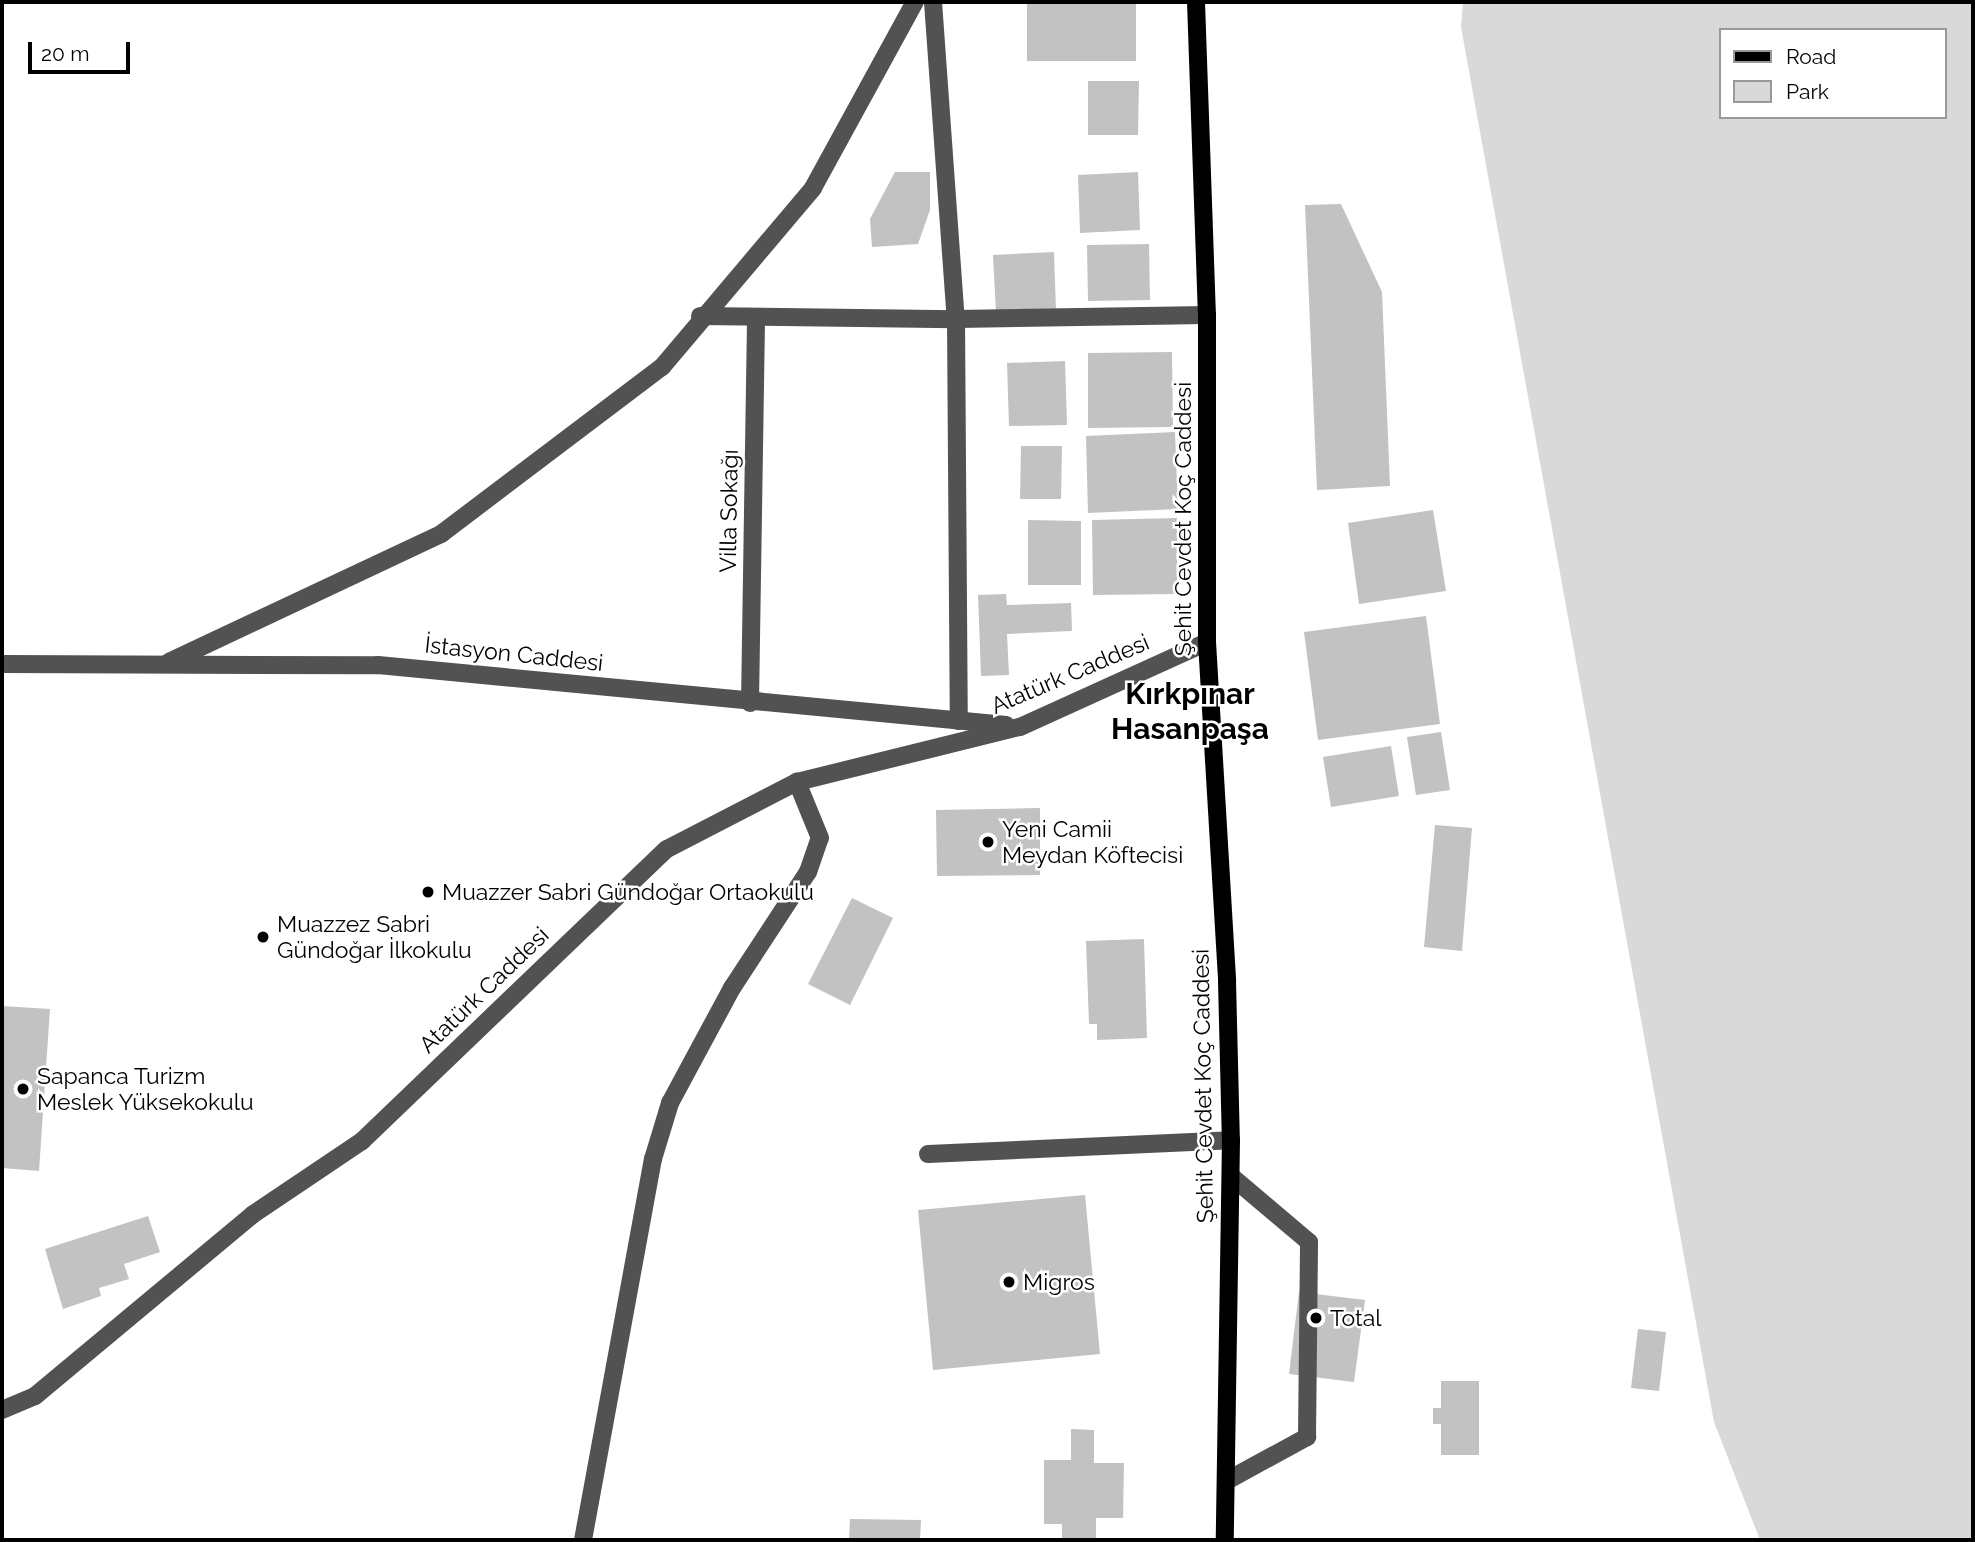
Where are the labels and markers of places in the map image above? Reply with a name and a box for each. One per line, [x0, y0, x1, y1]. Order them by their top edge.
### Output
place label: Yeni Camii Meydan Köftecisi [1002, 815, 1183, 869]
marker: Yeni Camii Meydan Köftecisi [980, 834, 996, 850]
place label: Muazzer Sabri Gündoğar Ortaokulu [442, 878, 815, 906]
marker: Muazzer Sabri Gündoğar Ortaokulu [420, 884, 436, 900]
place label: Muazzez Sabri Gündoğar İlkokulu [277, 910, 472, 964]
marker: Muazzez Sabri Gündoğar İlkokulu [255, 929, 271, 945]
place label: Sapanca Turizm Meslek Yüksekokulu [37, 1062, 254, 1116]
marker: Sapanca Turizm Meslek Yüksekokulu [15, 1081, 31, 1097]
place label: Migros [1023, 1268, 1095, 1296]
marker: Migros [1001, 1274, 1017, 1290]
place label: Total [1330, 1304, 1381, 1332]
marker: Total [1308, 1310, 1324, 1326]

